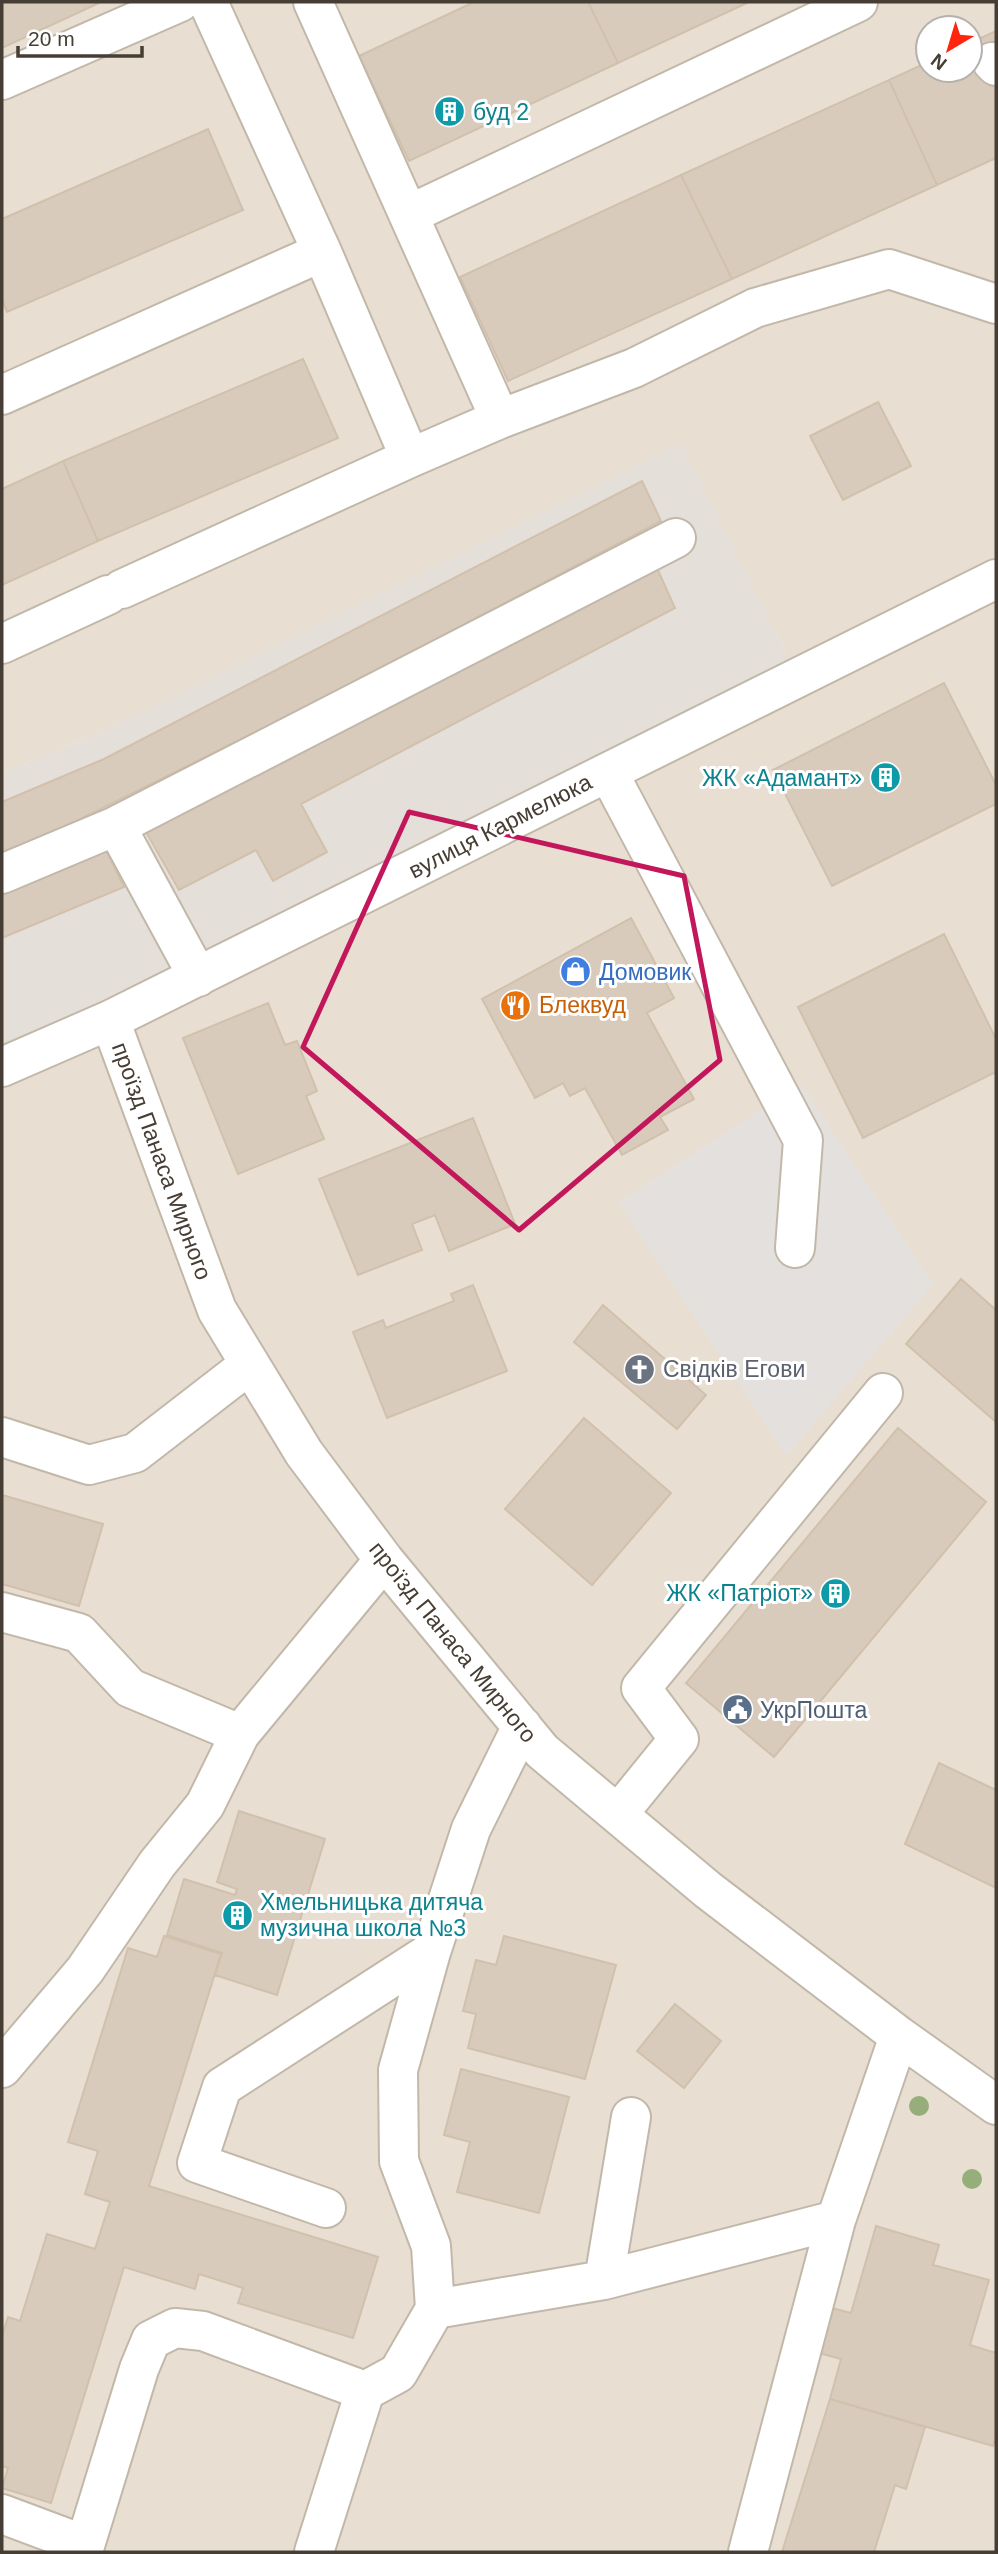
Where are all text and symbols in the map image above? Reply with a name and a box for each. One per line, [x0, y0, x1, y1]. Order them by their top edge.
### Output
scale bar [18, 14, 142, 58]
north arrow [914, 14, 984, 84]
text: 20 m [28, 27, 75, 50]
text: N [927, 50, 951, 75]
building icon: буд 2 [433, 95, 467, 129]
place label: буд 2 [473, 99, 529, 125]
building icon: ЖК «Адамант» [868, 761, 902, 795]
place label: ЖК «Адамант» [702, 765, 862, 791]
street label: вулиця Кармелюка [404, 769, 596, 883]
shop icon: Домовик [559, 955, 593, 989]
place label: Домовик [599, 959, 692, 985]
restaurant icon: Блеквуд [499, 988, 533, 1022]
place label: Блеквуд [539, 992, 627, 1018]
street label: проїзд Панаса Мирного [107, 1039, 217, 1283]
church icon: Свідків Егови [623, 1352, 657, 1386]
place label: Свідків Егови [663, 1356, 805, 1382]
street label: проїзд Панаса Мирного [364, 1536, 542, 1748]
building icon: ЖК «Патріот» [819, 1576, 853, 1610]
place label: ЖК «Патріот» [666, 1580, 813, 1606]
public building icon: УкрПошта [720, 1693, 754, 1727]
place label: УкрПошта [760, 1697, 867, 1723]
place label: Хмельницька дитяча музична школа №3 [260, 1889, 483, 1941]
building icon: Хмельницька дитяча музична школа №3 [220, 1898, 254, 1932]

